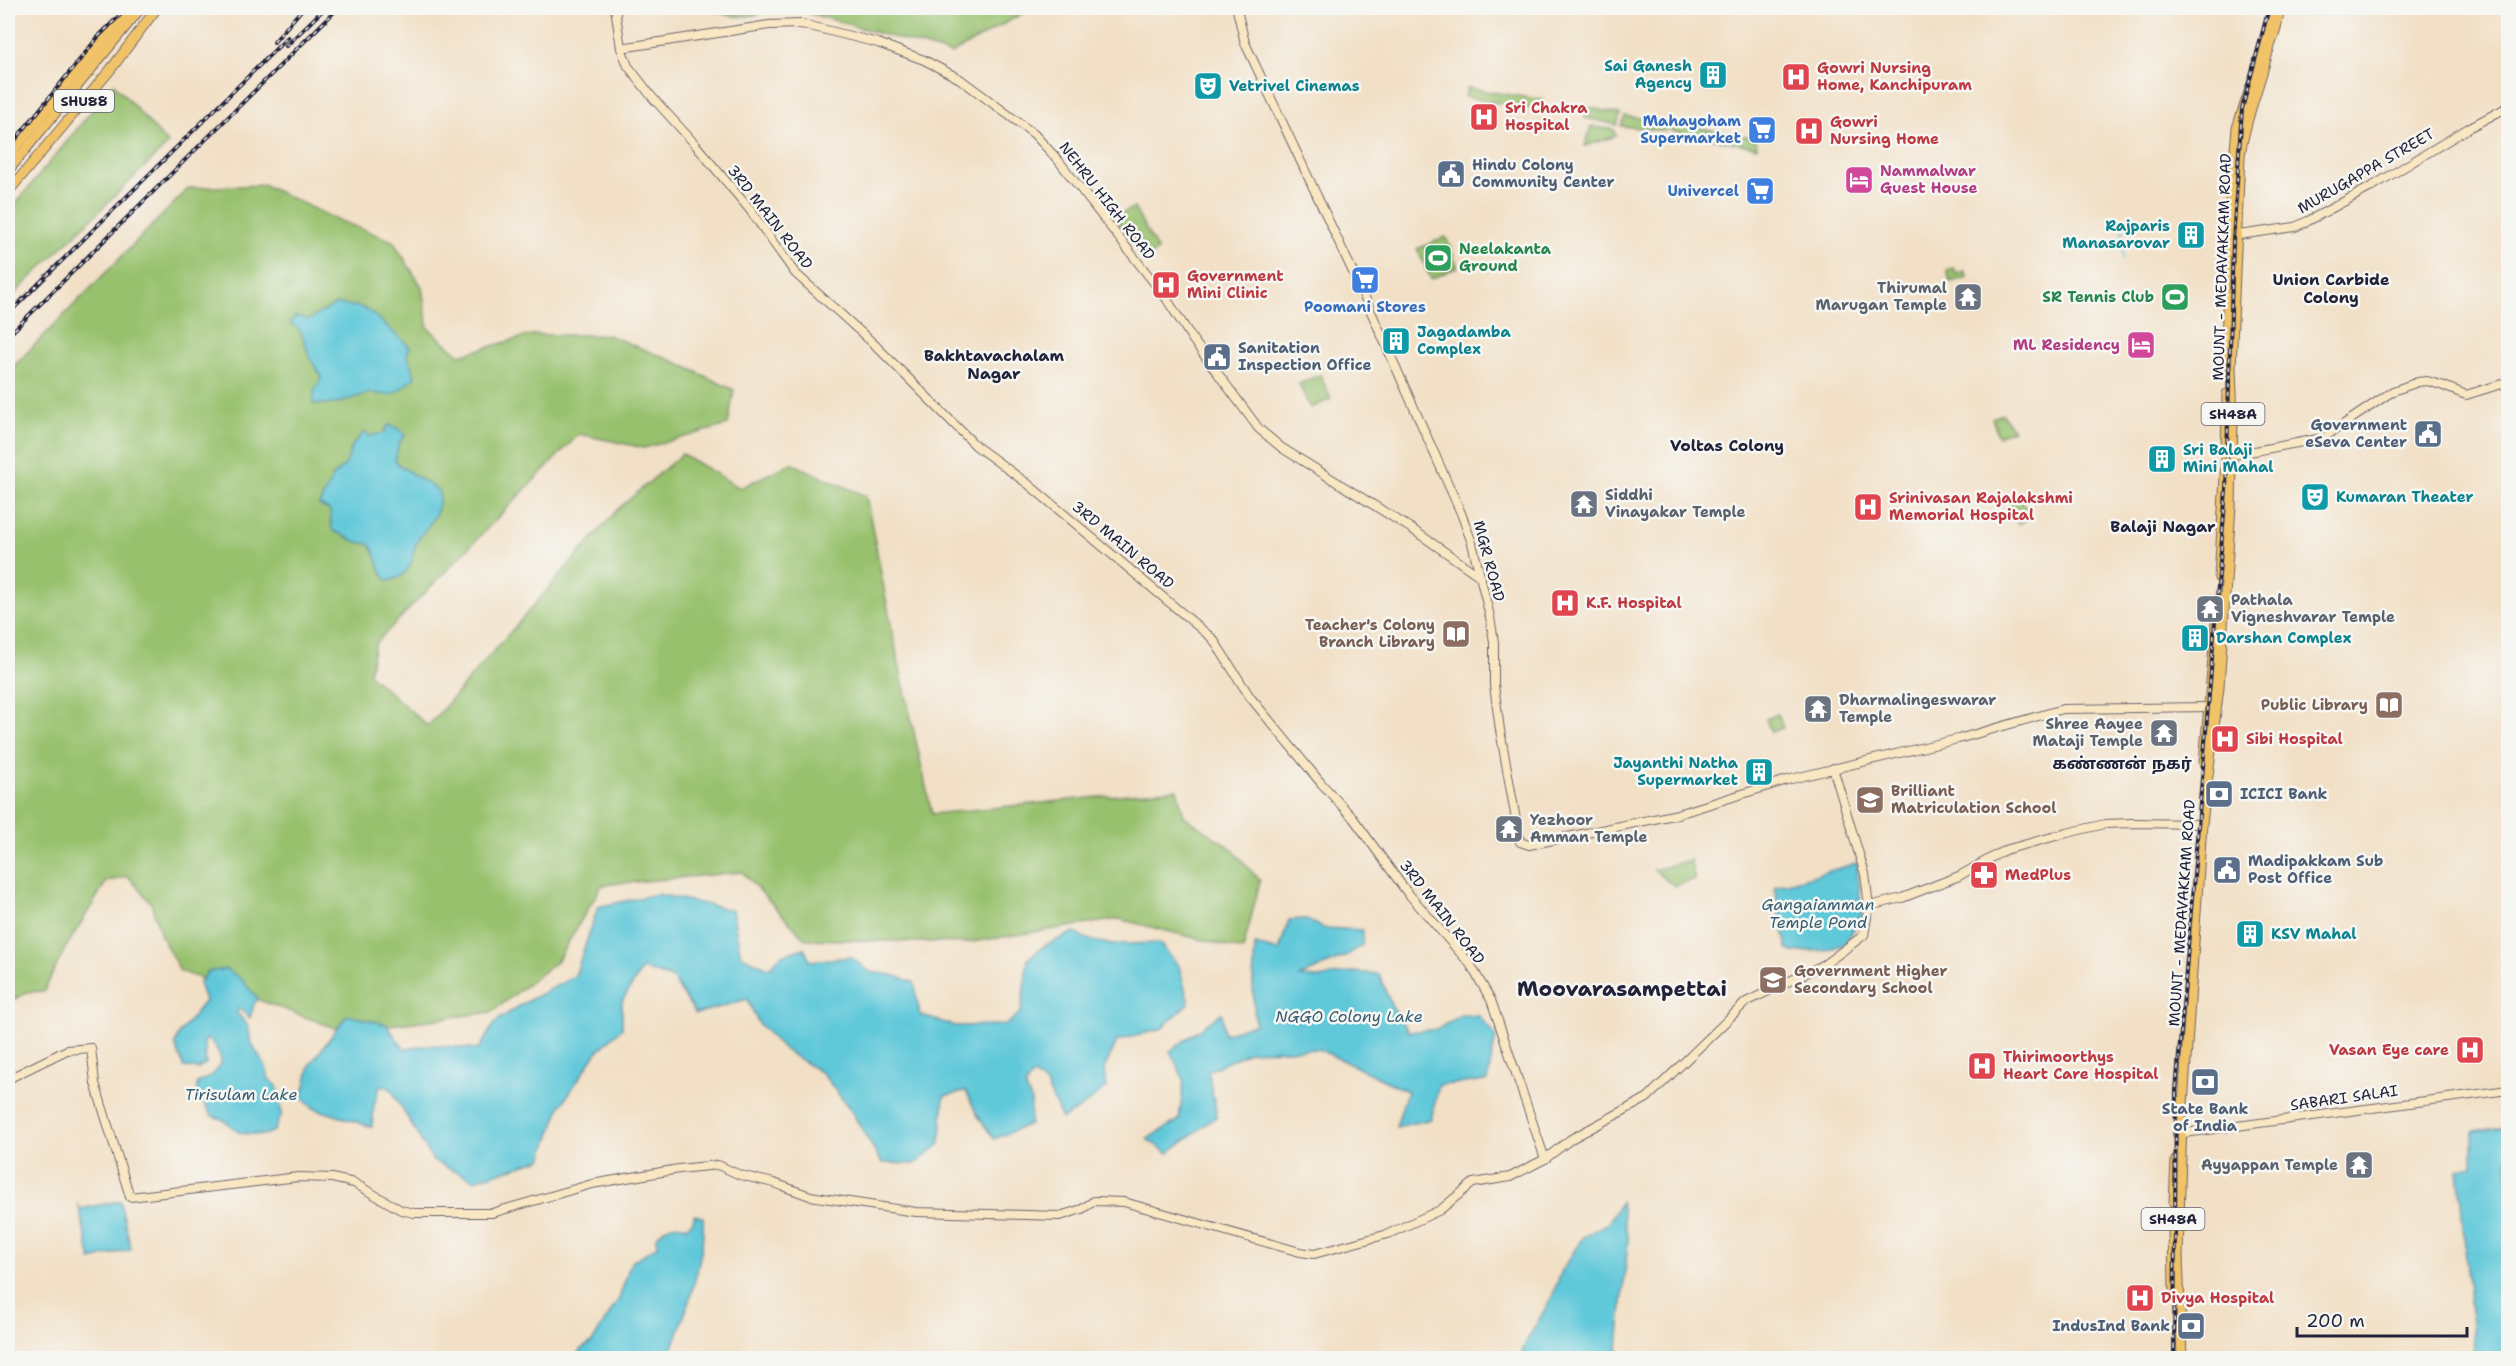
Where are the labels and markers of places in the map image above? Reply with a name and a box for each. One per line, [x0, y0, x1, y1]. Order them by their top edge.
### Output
place label: Sai Ganesh Agency [1604, 56, 1692, 93]
place label: Gowri Nursing Home, Kanchipuram [1817, 58, 1972, 95]
building icon: Sai Ganesh Agency [1697, 59, 1729, 91]
hospital icon: Gowri Nursing Home, Kanchipuram [1780, 61, 1812, 93]
theatre icon: Vetrivel Cinemas [1192, 70, 1224, 102]
place label: Vetrivel Cinemas [1229, 76, 1360, 96]
place label: Sri Chakra Hospital [1505, 98, 1588, 135]
hospital icon: Sri Chakra Hospital [1468, 101, 1500, 133]
place label: Mahayoham Supermarket [1640, 111, 1741, 148]
place label: Gowri Nursing Home [1830, 112, 1939, 149]
supermarket icon: Mahayoham Supermarket [1746, 114, 1778, 146]
hospital icon: Gowri Nursing Home [1793, 115, 1825, 147]
place label: Hindu Colony Community Center [1472, 155, 1615, 192]
public building icon: Hindu Colony Community Center [1435, 158, 1467, 190]
place label: Nammalwar Guest House [1880, 161, 1978, 198]
hotel icon: Nammalwar Guest House [1843, 164, 1875, 196]
supermarket icon: Univercel [1744, 175, 1776, 207]
place label: Univercel [1667, 181, 1739, 201]
place label: Rajparis Manasarovar [2062, 216, 2170, 253]
building icon: Rajparis Manasarovar [2175, 219, 2207, 251]
place label: Neelakanta Ground [1459, 239, 1552, 276]
sports icon: Neelakanta Ground [1422, 242, 1454, 274]
supermarket icon: Poomani Stores [1349, 264, 1381, 296]
place label: Government Mini Clinic [1187, 266, 1284, 303]
hospital icon: Government Mini Clinic [1150, 269, 1182, 301]
place label: Thirumal Marugan Temple [1815, 278, 1947, 315]
temple icon: Thirumal Marugan Temple [1952, 281, 1984, 313]
sports icon: SR Tennis Club [2159, 281, 2191, 313]
place label: SR Tennis Club [2042, 287, 2154, 307]
place label: Poomani Stores [1304, 297, 1426, 317]
place label: Jagadamba Complex [1417, 322, 1511, 359]
building icon: Jagadamba Complex [1380, 325, 1412, 357]
hotel icon: ML Residency [2125, 329, 2157, 361]
place label: ML Residency [2013, 335, 2120, 355]
place label: Sanitation Inspection Office [1238, 338, 1372, 375]
public building icon: Sanitation Inspection Office [1201, 341, 1233, 373]
place label: Government eSeva Center [2305, 415, 2407, 452]
public building icon: Government eSeva Center [2412, 418, 2444, 450]
place label: Sri Balaji Mini Mahal [2183, 440, 2274, 477]
building icon: Sri Balaji Mini Mahal [2146, 443, 2178, 475]
theatre icon: Kumaran Theater [2299, 481, 2331, 513]
place label: Siddhi Vinayakar Temple [1605, 485, 1746, 522]
place label: Kumaran Theater [2336, 487, 2474, 507]
temple icon: Siddhi Vinayakar Temple [1568, 488, 1600, 520]
place label: Srinivasan Rajalakshmi Memorial Hospital [1889, 488, 2073, 525]
hospital icon: Srinivasan Rajalakshmi Memorial Hospital [1852, 491, 1884, 523]
hospital icon: K.F. Hospital [1549, 587, 1581, 619]
place label: Pathala Vigneshvarar Temple [2231, 590, 2395, 627]
place label: K.F. Hospital [1586, 593, 1682, 613]
temple icon: Pathala Vigneshvarar Temple [2194, 593, 2226, 625]
place label: Teacher's Colony Branch Library [1305, 615, 1435, 652]
library icon: Teacher's Colony Branch Library [1440, 618, 1472, 650]
building icon: Darshan Complex [2179, 622, 2211, 654]
place label: Darshan Complex [2216, 628, 2352, 648]
library icon: Public Library [2373, 689, 2405, 721]
place label: Dharmalingeswarar Temple [1839, 690, 1996, 727]
temple icon: Dharmalingeswarar Temple [1802, 693, 1834, 725]
place label: Public Library [2261, 695, 2368, 715]
place label: Shree Aayee Mataji Temple [2033, 714, 2143, 751]
temple icon: Shree Aayee Mataji Temple [2148, 717, 2180, 749]
hospital icon: Sibi Hospital [2209, 723, 2241, 755]
place label: Sibi Hospital [2246, 729, 2343, 749]
place label: Jayanthi Natha Supermarket [1613, 753, 1739, 790]
building icon: Jayanthi Natha Supermarket [1743, 756, 1775, 788]
bank icon: ICICI Bank [2203, 778, 2235, 810]
place label: Brilliant Matriculation School [1891, 781, 2057, 818]
school or university icon: Brilliant Matriculation School [1854, 784, 1886, 816]
place label: ICICI Bank [2240, 784, 2328, 804]
place label: Yezhoor Amman Temple [1530, 810, 1648, 847]
temple icon: Yezhoor Amman Temple [1493, 813, 1525, 845]
place label: Madipakkam Sub Post Office [2248, 851, 2383, 888]
public building icon: Madipakkam Sub Post Office [2211, 854, 2243, 886]
pharmacy icon: MedPlus [1968, 859, 2000, 891]
place label: MedPlus [2005, 865, 2071, 885]
building icon: KSV Mahal [2234, 918, 2266, 950]
place label: KSV Mahal [2271, 924, 2357, 944]
place label: Government Higher Secondary School [1794, 961, 1948, 998]
school or university icon: Government Higher Secondary School [1757, 964, 1789, 996]
hospital icon: Vasan Eye care [2454, 1034, 2486, 1066]
place label: Vasan Eye care [2329, 1040, 2449, 1060]
place label: Thirimoorthys Heart Care Hospital [2003, 1047, 2159, 1084]
hospital icon: Thirimoorthys Heart Care Hospital [1966, 1050, 1998, 1082]
bank icon: State Bank of India [2189, 1066, 2221, 1098]
place label: State Bank of India [2162, 1099, 2248, 1136]
temple icon: Ayyappan Temple [2343, 1149, 2375, 1181]
place label: Ayyappan Temple [2201, 1155, 2338, 1175]
hospital icon: Divya Hospital [2124, 1282, 2156, 1314]
place label: Divya Hospital [2161, 1288, 2274, 1308]
bank icon: IndusInd Bank [2175, 1310, 2207, 1342]
place label: IndusInd Bank [2052, 1316, 2170, 1336]

